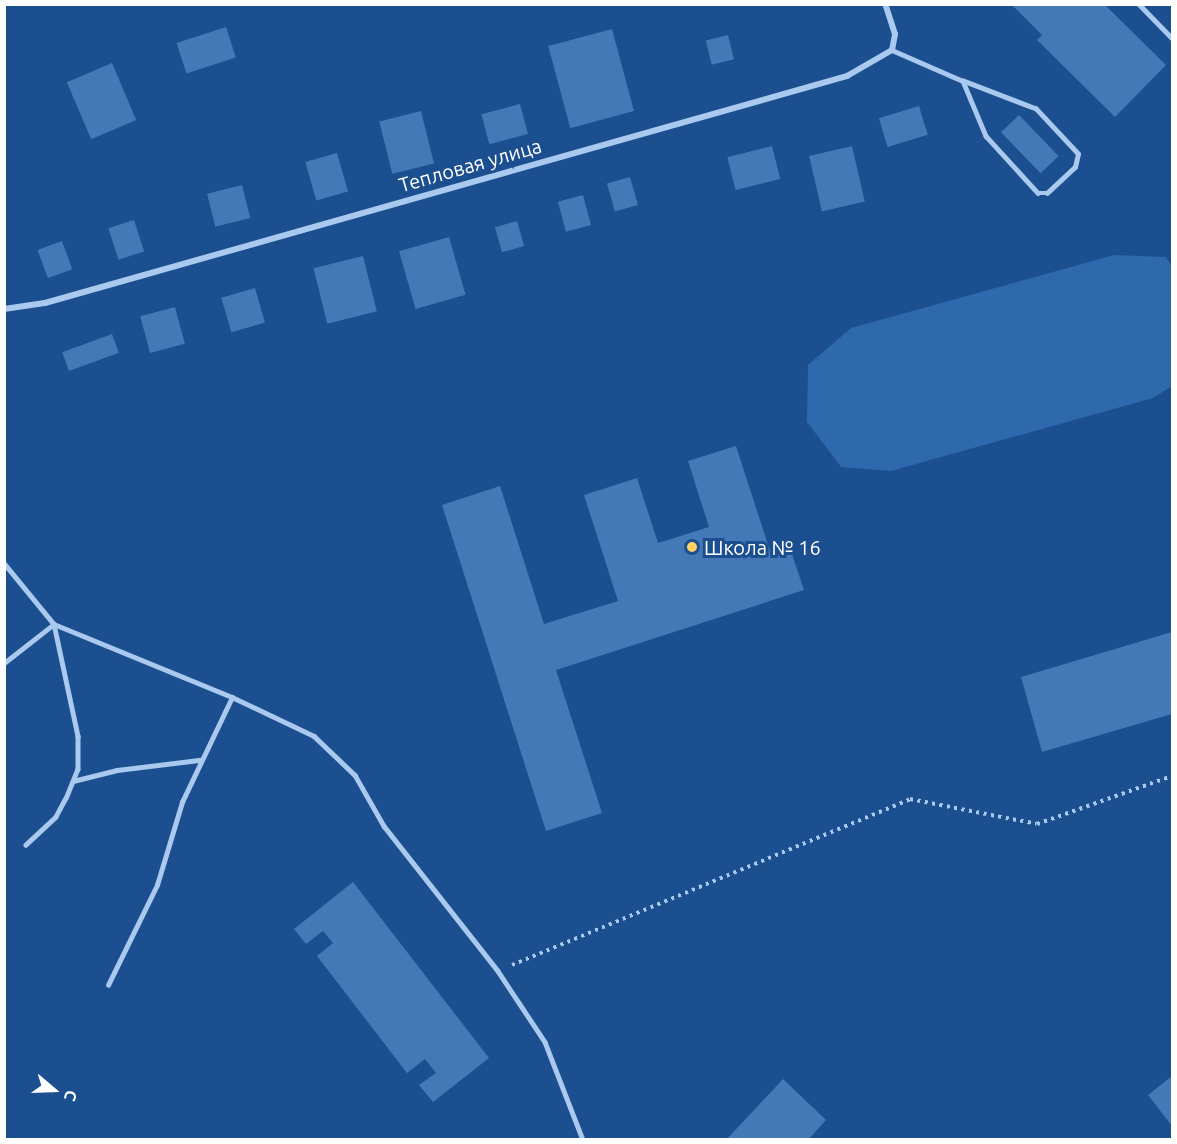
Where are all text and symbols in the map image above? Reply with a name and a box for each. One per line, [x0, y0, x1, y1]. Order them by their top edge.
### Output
street label: Тепловая улица [396, 133, 544, 197]
place label: Школа № 16 [704, 535, 821, 559]
marker: Школа № 16 [685, 540, 699, 554]
north arrow [24, 1060, 84, 1120]
text: С [61, 1088, 81, 1104]

